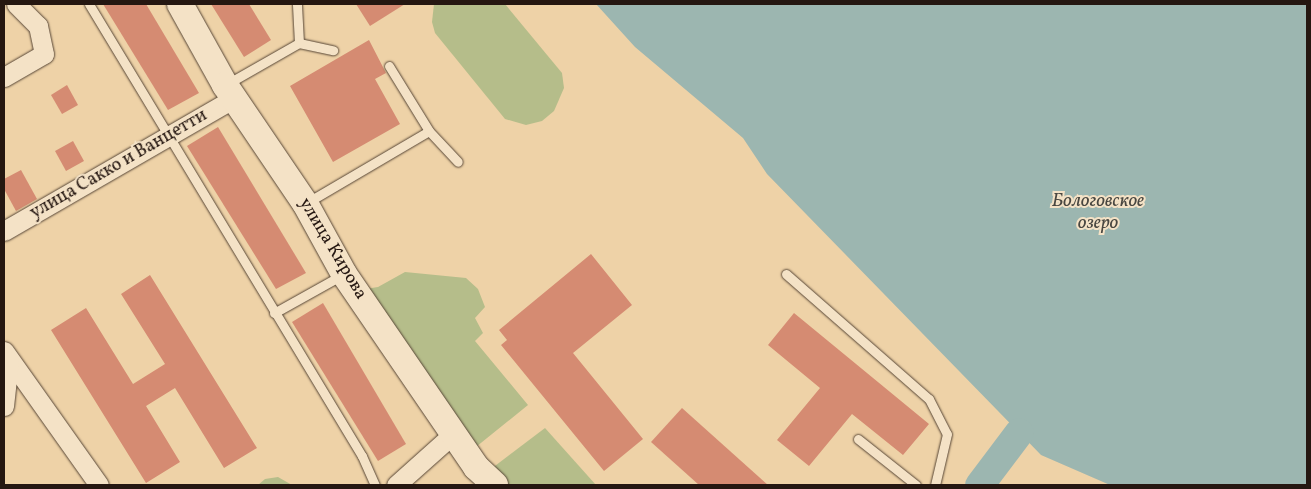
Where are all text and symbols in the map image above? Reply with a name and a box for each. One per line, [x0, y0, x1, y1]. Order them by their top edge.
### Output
street label: улица Сакко и Ванцетти [27, 105, 211, 225]
water label: Бологовское озеро [1052, 191, 1144, 235]
street label: улица Кирова [293, 194, 371, 304]

